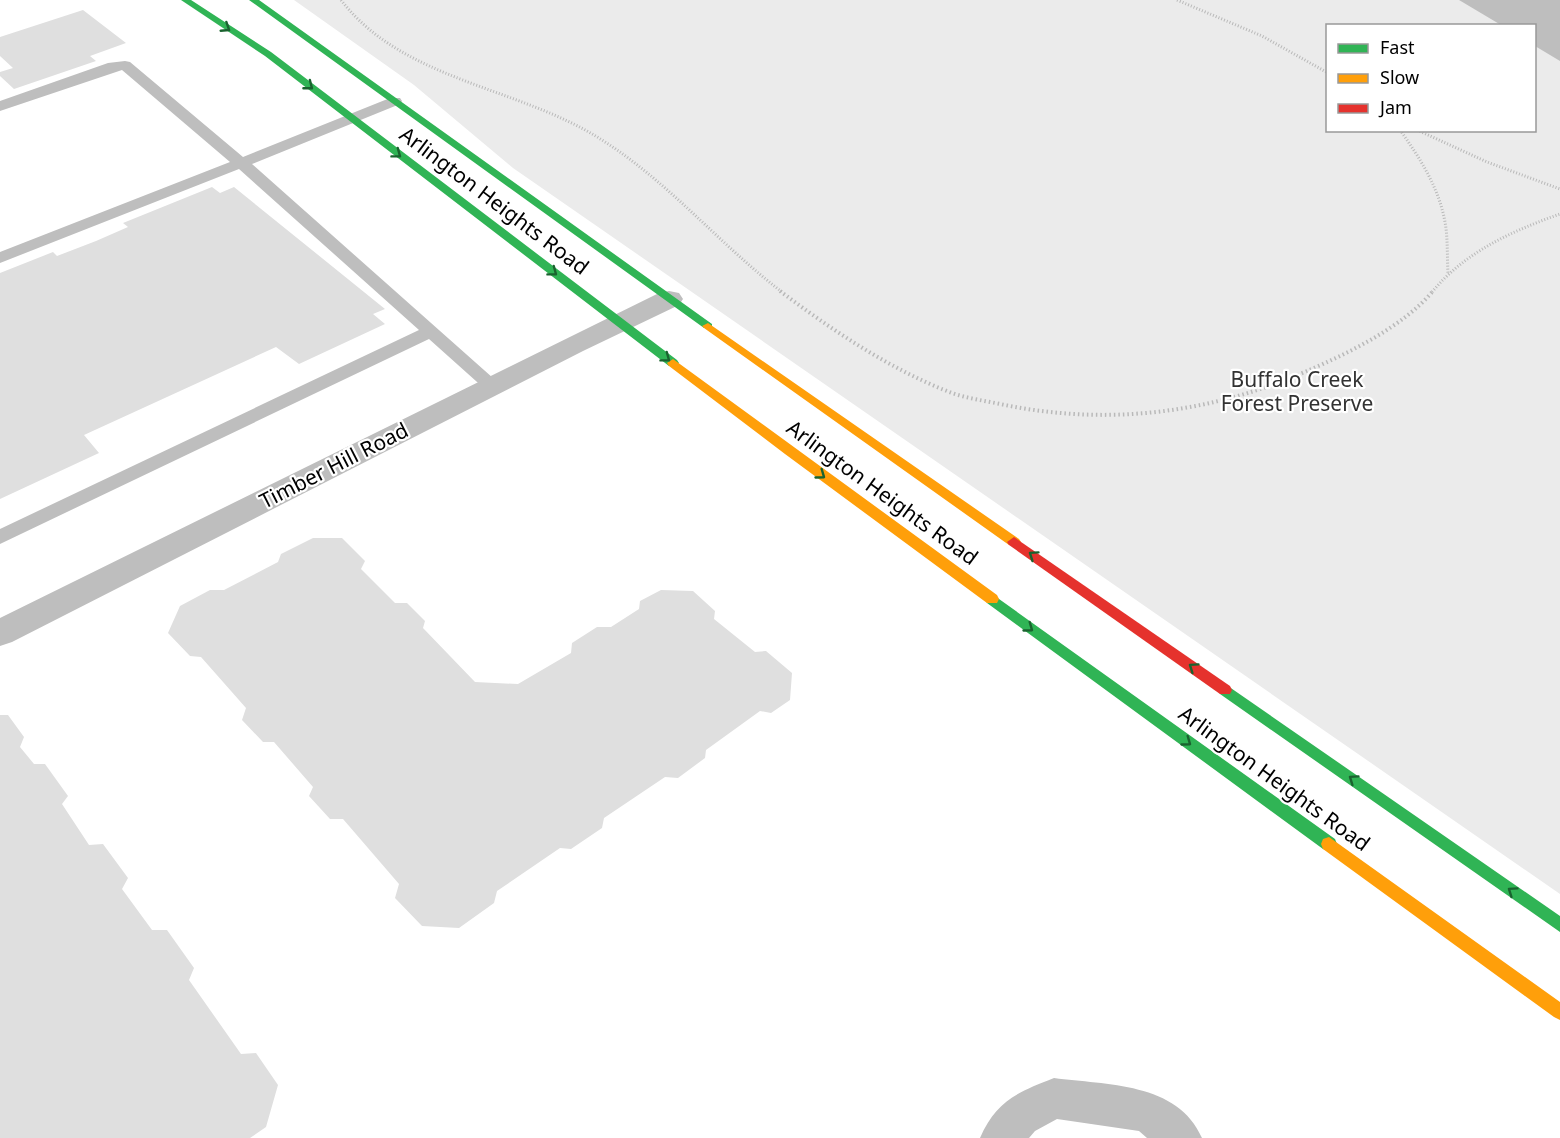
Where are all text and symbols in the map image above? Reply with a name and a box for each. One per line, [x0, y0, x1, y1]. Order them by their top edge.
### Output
one-way arrow [220, 20, 230, 32]
legend [1326, 24, 1536, 132]
text: Fast [1380, 35, 1415, 59]
text: Slow [1380, 65, 1419, 89]
one-way arrow [303, 79, 314, 90]
text: Jam [1378, 95, 1412, 119]
street label: Arlington Heights Road [394, 120, 595, 281]
one-way arrow [391, 146, 402, 157]
one-way arrow [546, 264, 557, 275]
one-way arrow [659, 351, 670, 362]
park label: Buffalo Creek Forest Preserve [1221, 365, 1373, 417]
street label: Arlington Heights Road [781, 413, 984, 571]
street label: Timber Hill Road [254, 416, 413, 515]
one-way arrow [815, 468, 826, 479]
one-way arrow [1029, 551, 1040, 562]
one-way arrow [1023, 621, 1034, 632]
one-way arrow [1189, 663, 1200, 674]
street label: Arlington Heights Road [1173, 699, 1376, 857]
one-way arrow [1181, 735, 1192, 746]
one-way arrow [1348, 775, 1359, 786]
one-way arrow [1508, 887, 1519, 898]

